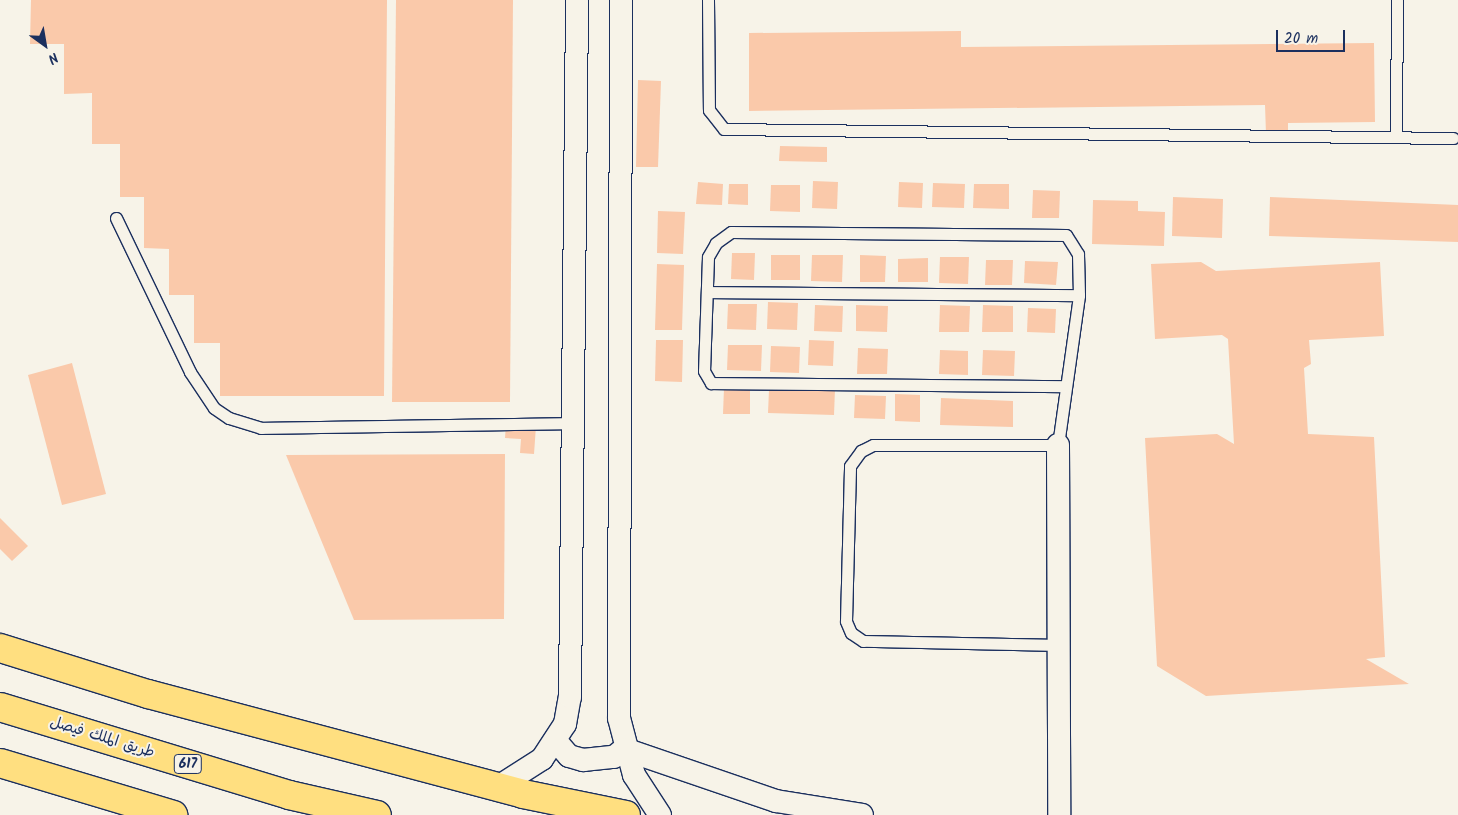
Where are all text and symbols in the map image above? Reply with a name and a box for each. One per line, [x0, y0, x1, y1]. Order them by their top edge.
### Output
north arrow [20, 20, 70, 70]
scale bar [1278, 20, 1347, 52]
text: 20 m [1284, 27, 1318, 51]
text: N [43, 46, 63, 69]
street label: طريق الملك فيصل [47, 714, 157, 762]
road number: 617 [173, 752, 203, 776]

